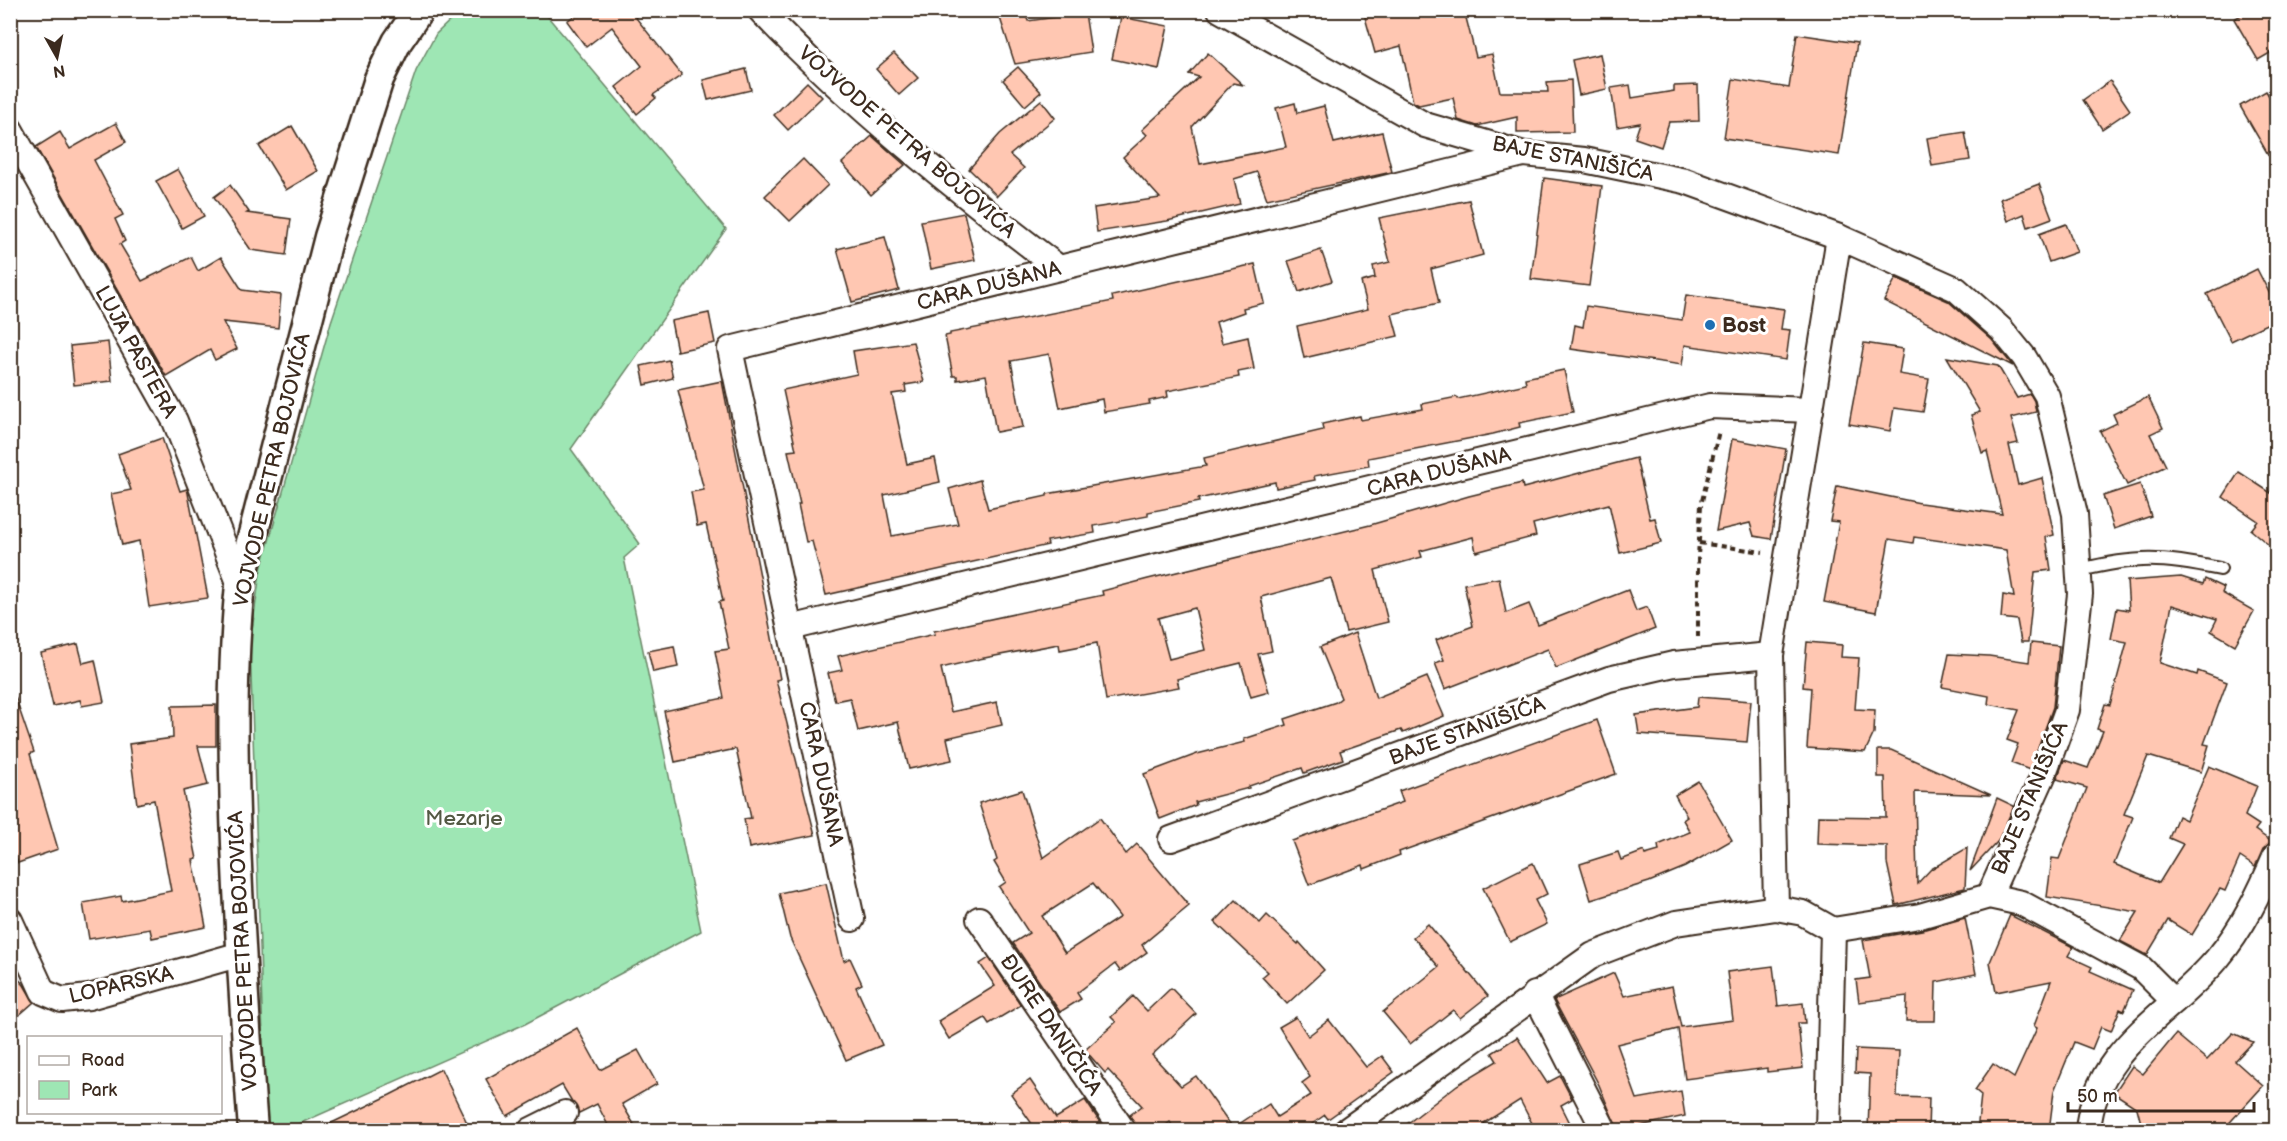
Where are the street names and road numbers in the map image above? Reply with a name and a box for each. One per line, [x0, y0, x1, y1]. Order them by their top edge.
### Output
street label: VOJVODE PETRA BOJOVIĆA [793, 41, 1021, 243]
street label: BAJE STANIŠIĆA [1490, 131, 1656, 187]
street label: CARA DUŠANA [914, 256, 1064, 316]
street label: LUJA PASTERA [89, 282, 183, 423]
street label: VOJVODE PETRA BOJOVIĆA [228, 330, 316, 609]
street label: CARA DUŠANA [1364, 442, 1514, 502]
street label: BAJE STANIŠIĆA [1386, 691, 1548, 771]
street label: CARA DUŠANA [793, 699, 849, 849]
street label: BAJE STANIŠIĆA [1986, 718, 2074, 878]
street label: VOJVODE PETRA BOJOVIĆA [223, 810, 263, 1092]
street label: ĐURE DANIČIĆA [995, 949, 1108, 1100]
street label: LOPARSKA [66, 961, 176, 1009]

